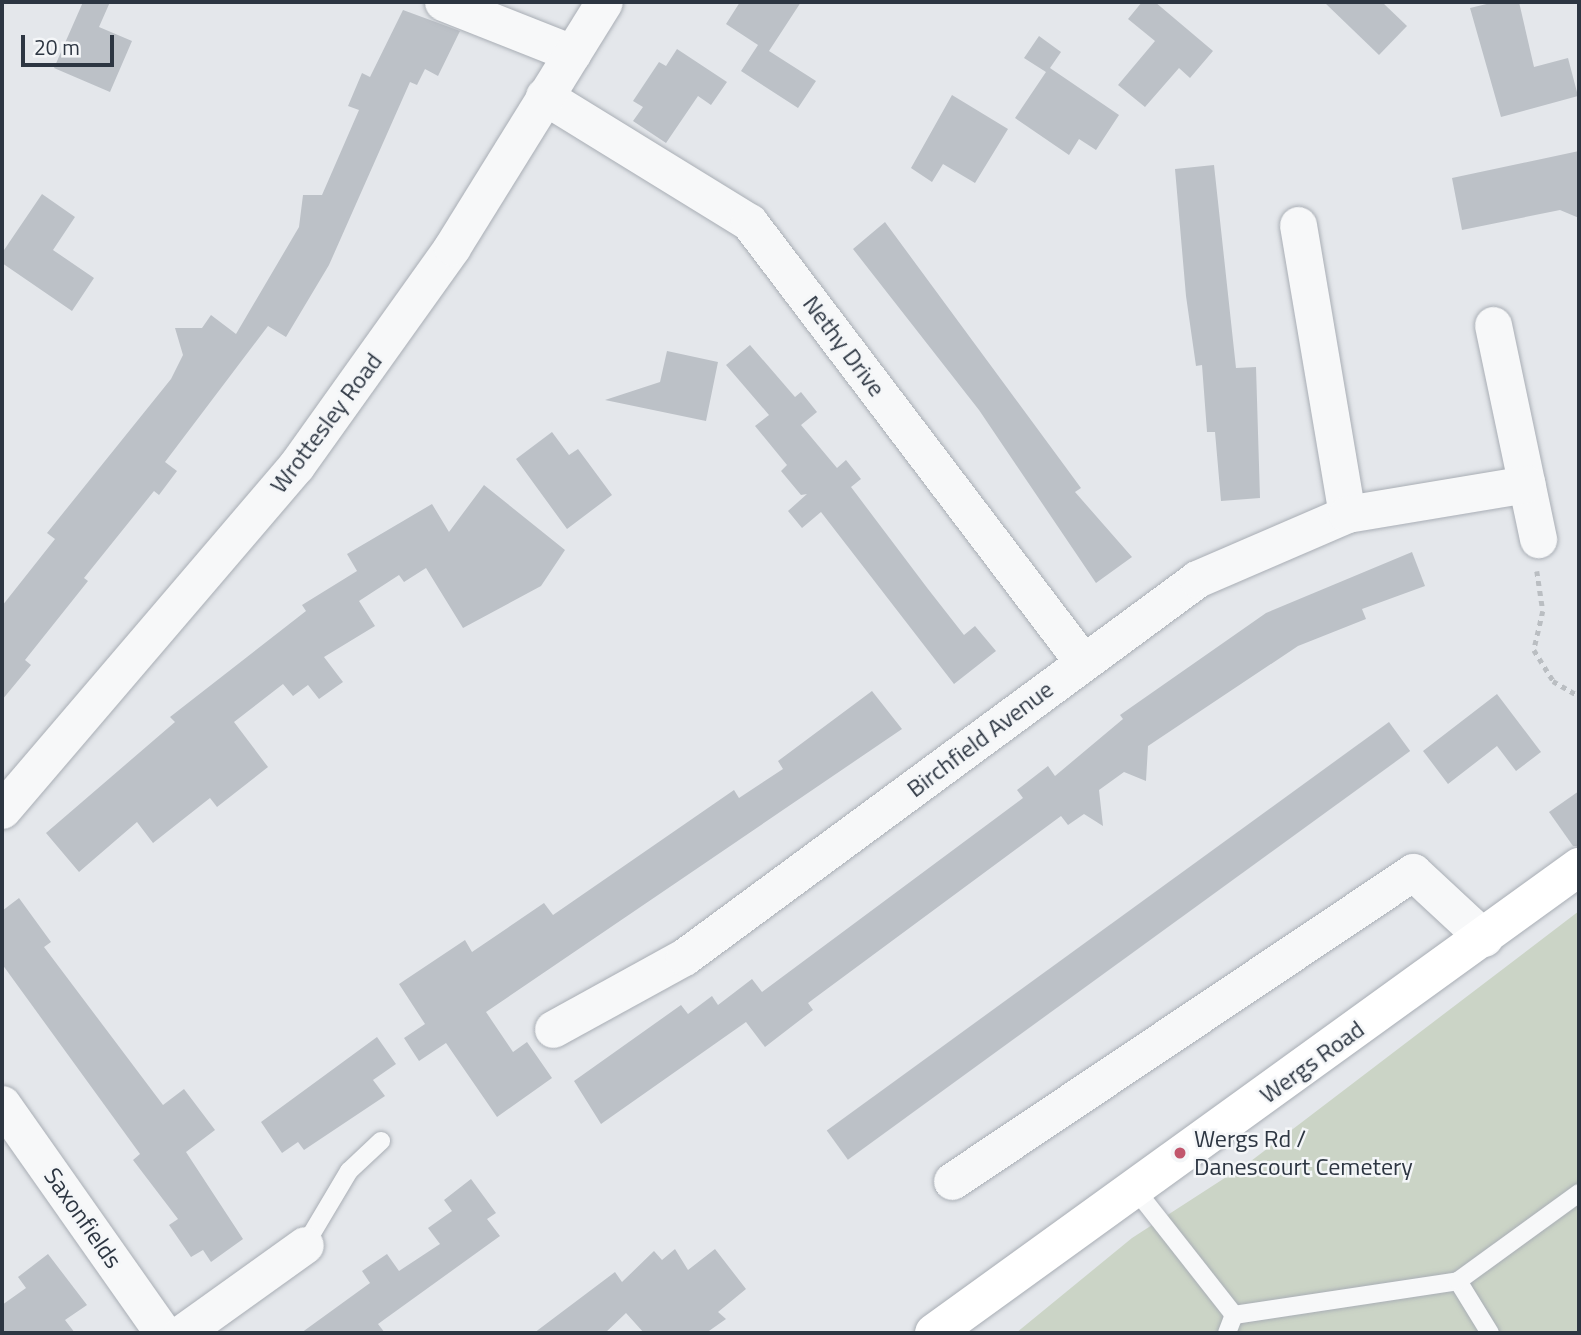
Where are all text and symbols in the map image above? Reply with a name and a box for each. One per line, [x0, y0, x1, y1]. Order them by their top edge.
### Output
scale bar [24, 21, 117, 65]
text: 20 m [34, 31, 80, 63]
street label: Nethy Drive [797, 290, 891, 402]
street label: Wrottesley Road [264, 347, 388, 499]
street label: Birchfield Avenue [901, 675, 1059, 803]
street label: Wergs Road [1254, 1015, 1370, 1109]
place label: Wergs Rd / Danescourt Cemetery [1194, 1125, 1413, 1181]
marker: Wergs Rd / Danescourt Cemetery [1172, 1145, 1188, 1161]
street label: Saxonfields [38, 1162, 128, 1274]

